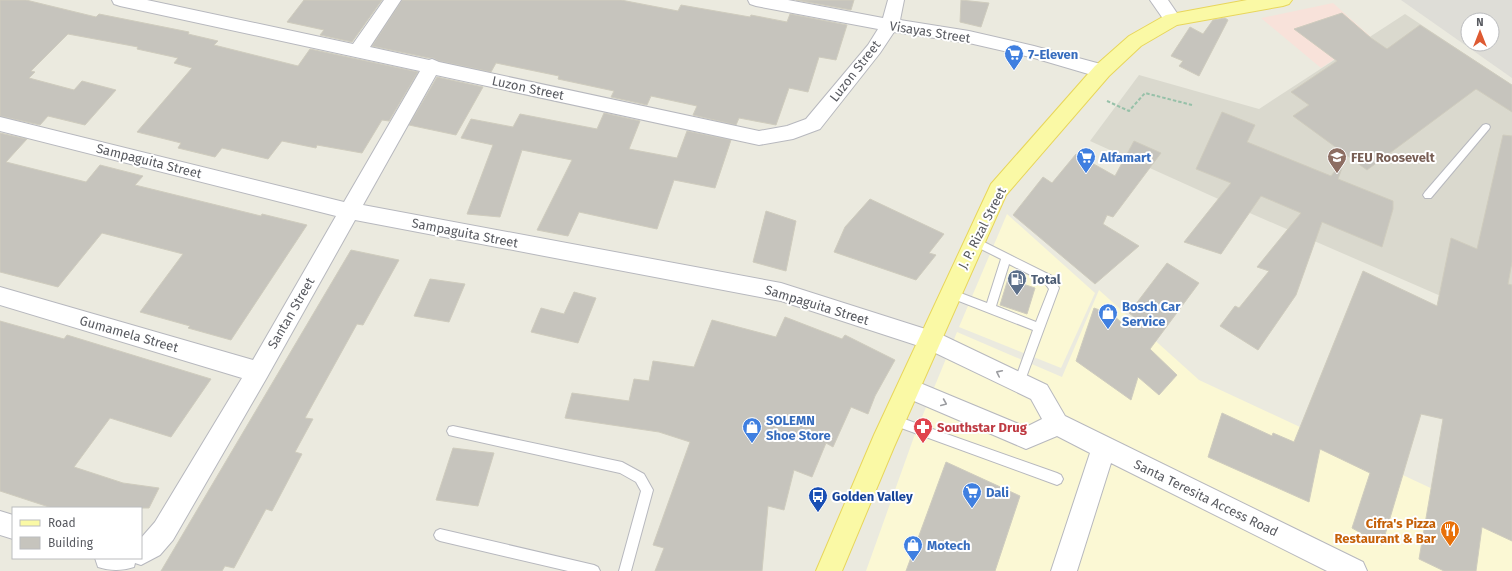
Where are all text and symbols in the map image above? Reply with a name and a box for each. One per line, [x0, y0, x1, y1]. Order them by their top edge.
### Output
north arrow [1460, 12, 1500, 52]
text: N [1476, 16, 1484, 29]
street label: Visayas Street [889, 18, 972, 46]
street label: Luzon Street [827, 37, 884, 105]
supermarket icon: 7-Eleven [1003, 43, 1025, 71]
place label: 7-Eleven [1028, 47, 1078, 62]
street label: Luzon Street [491, 73, 566, 103]
street label: Sampaguita Street [95, 141, 204, 181]
supermarket icon: Alfamart [1075, 146, 1097, 174]
school or university icon: FEU Roosevelt [1326, 146, 1348, 174]
place label: Alfamart [1099, 150, 1152, 165]
place label: FEU Roosevelt [1351, 150, 1436, 165]
street label: J. P. Rizal Street [955, 184, 1009, 271]
street label: Sampaguita Street [411, 215, 520, 251]
fuel station icon: Total [1006, 268, 1028, 296]
place label: Total [1031, 272, 1061, 287]
street label: Santan Street [265, 274, 318, 351]
street label: Sampaguita Street [763, 282, 871, 328]
place label: Bosch Car Service [1122, 299, 1181, 329]
shop icon: Bosch Car Service [1097, 302, 1119, 330]
street label: Gumamela Street [78, 313, 180, 355]
one-way arrow [996, 370, 1003, 378]
one-way arrow [939, 398, 947, 406]
place label: SOLEMN Shoe Store [766, 413, 831, 443]
shop icon: SOLEMN Shoe Store [741, 416, 763, 444]
pharmacy icon: Southstar Drug [912, 416, 934, 444]
place label: Southstar Drug [937, 420, 1028, 435]
street label: Santa Teresita Access Road [1132, 457, 1280, 539]
supermarket icon: Dali [961, 481, 983, 509]
bus stop icon: Golden Valley [807, 485, 829, 513]
place label: Dali [986, 485, 1009, 500]
place label: Golden Valley [832, 489, 913, 504]
legend [12, 507, 142, 559]
text: Road [48, 516, 76, 530]
place label: Cifra's Pizza Restaurant & Bar [1334, 516, 1437, 546]
restaurant icon: Cifra's Pizza Restaurant & Bar [1439, 519, 1461, 547]
shop icon: Motech [902, 534, 924, 562]
text: Building [48, 536, 94, 550]
place label: Motech [927, 538, 971, 553]

